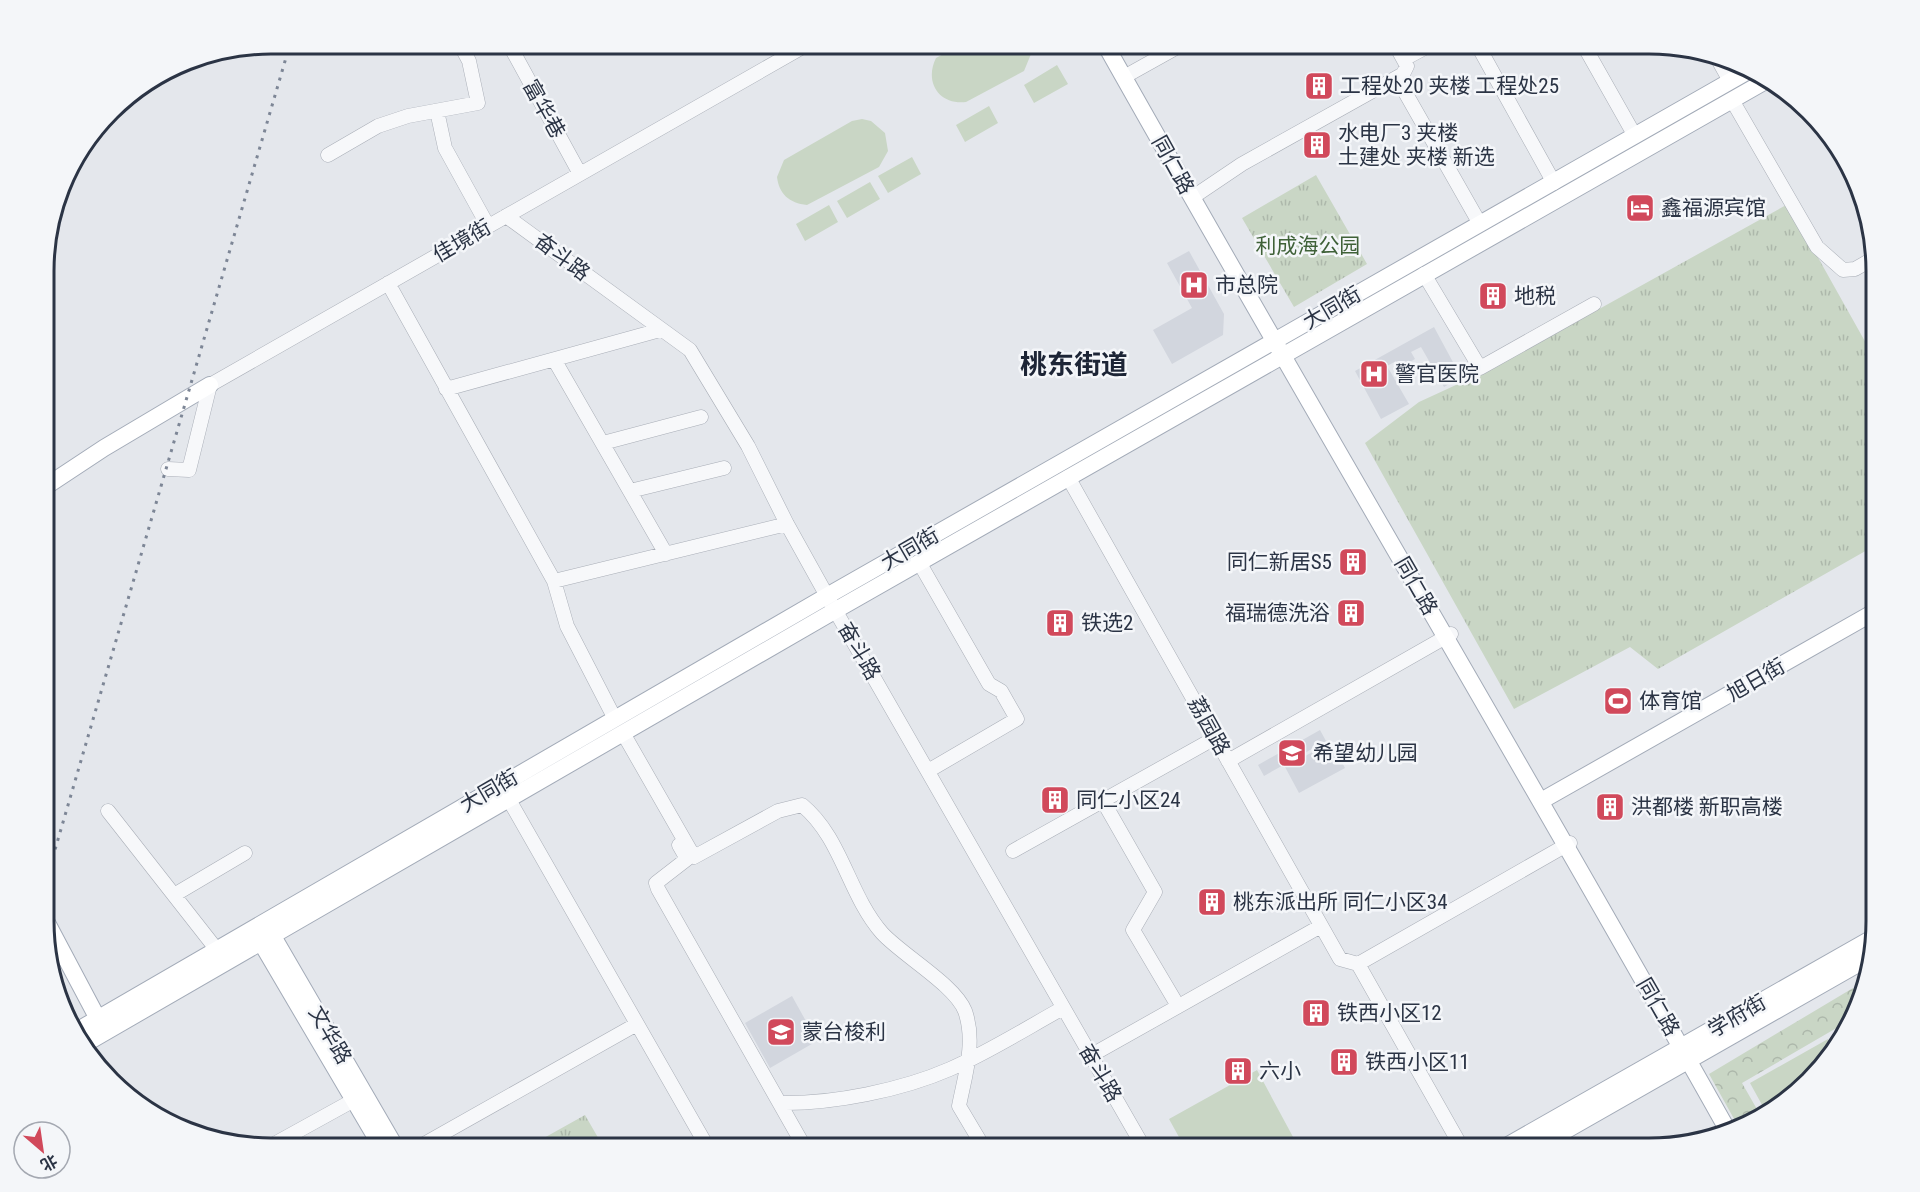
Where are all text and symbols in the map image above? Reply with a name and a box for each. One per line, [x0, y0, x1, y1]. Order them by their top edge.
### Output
building icon: 工程处20 夹楼 工程处25 [1303, 70, 1335, 102]
place label: 工程处20 夹楼 工程处25 [1340, 74, 1559, 98]
street label: 富华巷 [518, 76, 570, 142]
place label: 水电厂3 夹楼 土建处 夹楼 新选 [1338, 121, 1495, 169]
building icon: 水电厂3 夹楼 土建处 夹楼 新选 [1301, 129, 1333, 161]
street label: 同仁路 [1147, 132, 1199, 198]
hotel icon: 鑫福源宾馆 [1624, 192, 1656, 224]
place label: 鑫福源宾馆 [1661, 196, 1766, 220]
street label: 佳境街 [429, 215, 495, 267]
street label: 奋斗路 [530, 228, 594, 286]
park label: 利成海公园 [1256, 234, 1361, 258]
hospital icon: 市总院 [1178, 269, 1210, 301]
place label: 市总院 [1215, 273, 1278, 297]
building icon: 地税 [1477, 280, 1509, 312]
street label: 大同街 [1299, 282, 1365, 334]
place label: 地税 [1514, 284, 1556, 308]
district label: 桃东街道 [1020, 349, 1128, 381]
hospital icon: 警官医院 [1358, 358, 1390, 390]
place label: 警官医院 [1395, 362, 1479, 386]
street label: 大同街 [877, 523, 943, 575]
building icon: 同仁新居S5 [1337, 546, 1369, 578]
place label: 同仁新居S5 [1227, 550, 1332, 574]
street label: 同仁路 [1390, 553, 1442, 619]
building icon: 福瑞德洗浴 [1335, 597, 1367, 629]
place label: 福瑞德洗浴 [1225, 601, 1330, 625]
building icon: 铁选2 [1044, 607, 1076, 639]
place label: 铁选2 [1081, 611, 1133, 635]
street label: 奋斗路 [833, 618, 885, 684]
street label: 旭日街 [1723, 654, 1789, 706]
sports icon: 体育馆 [1602, 685, 1634, 717]
place label: 体育馆 [1639, 689, 1702, 713]
street label: 荔园路 [1183, 693, 1235, 759]
school or university icon: 希望幼儿园 [1276, 737, 1308, 769]
place label: 希望幼儿园 [1313, 741, 1418, 765]
street label: 大同街 [456, 765, 522, 817]
building icon: 同仁小区24 [1039, 784, 1071, 816]
place label: 同仁小区24 [1076, 788, 1181, 812]
building icon: 洪都楼 新职高楼 [1594, 791, 1626, 823]
place label: 洪都楼 新职高楼 [1631, 795, 1783, 819]
building icon: 桃东派出所 同仁小区34 [1196, 886, 1228, 918]
place label: 桃东派出所 同仁小区34 [1233, 890, 1448, 914]
street label: 同仁路 [1632, 974, 1684, 1040]
street label: 学府街 [1704, 990, 1770, 1042]
building icon: 铁西小区12 [1300, 997, 1332, 1029]
place label: 铁西小区12 [1337, 1001, 1442, 1025]
street label: 文华路 [304, 1002, 356, 1068]
school or university icon: 蒙台梭利 [765, 1016, 797, 1048]
place label: 蒙台梭利 [802, 1020, 886, 1044]
street label: 奋斗路 [1074, 1040, 1126, 1106]
building icon: 铁西小区11 [1328, 1046, 1360, 1078]
place label: 铁西小区11 [1365, 1050, 1470, 1074]
building icon: 六小 [1222, 1055, 1254, 1087]
place label: 六小 [1259, 1059, 1301, 1083]
north arrow [12, 1120, 72, 1180]
text: 北 [37, 1150, 61, 1175]

